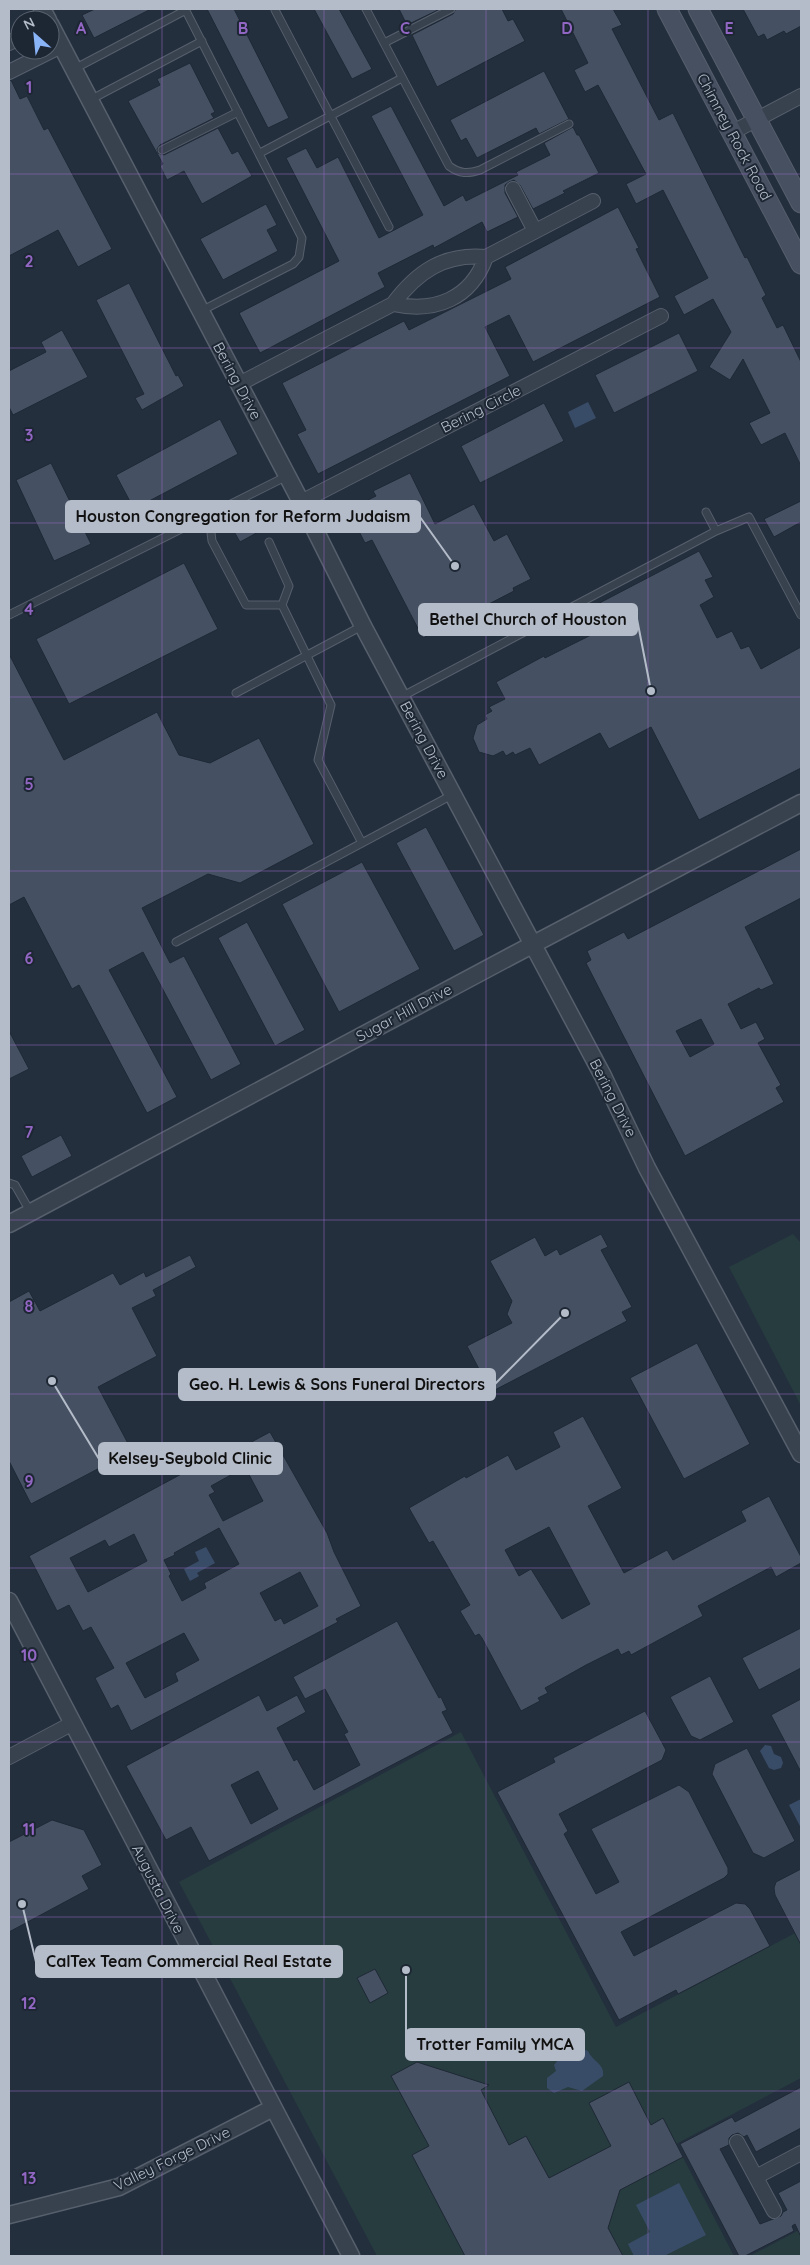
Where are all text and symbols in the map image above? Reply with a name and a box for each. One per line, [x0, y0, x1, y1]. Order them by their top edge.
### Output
north arrow [10, 10, 60, 60]
text: N [20, 13, 38, 34]
text: A [76, 18, 87, 38]
text: B [238, 18, 248, 38]
text: C [400, 18, 410, 38]
text: D [561, 18, 573, 38]
text: E [724, 18, 734, 38]
street label: Chimney Rock Road [693, 70, 776, 203]
text: 1 [26, 77, 32, 97]
text: 2 [24, 251, 34, 271]
street label: Bering Drive [209, 339, 266, 423]
street label: Bering Circle [438, 380, 524, 437]
text: 3 [25, 425, 33, 445]
callout: Houston Congregation for Reform Judaism [66, 501, 420, 532]
text: Houston Congregation for Reform Judaism [76, 506, 410, 526]
text: 4 [24, 599, 34, 619]
callout: Bethel Church of Houston [419, 604, 637, 635]
text: Bethel Church of Houston [429, 609, 627, 629]
street label: Bering Drive [396, 698, 453, 782]
text: 5 [24, 774, 34, 794]
text: 6 [25, 948, 34, 968]
street label: Sugar Hill Drive [352, 979, 455, 1046]
street label: Bering Drive [586, 1055, 641, 1140]
text: 7 [25, 1122, 34, 1142]
text: 8 [25, 1296, 34, 1316]
callout: Geo. H. Lewis & Sons Funeral Directors [179, 1369, 495, 1400]
text: Geo. H. Lewis & Sons Funeral Directors [189, 1374, 485, 1394]
callout: Kelsey-Seybold Clinic [99, 1443, 282, 1474]
text: Kelsey-Seybold Clinic [108, 1448, 272, 1468]
text: 9 [24, 1471, 34, 1491]
text: 10 [21, 1645, 37, 1665]
text: 11 [23, 1819, 35, 1839]
street label: Augusta Drive [128, 1841, 189, 1936]
callout: CalTex Team Commercial Real Estate [36, 1946, 342, 1977]
text: CalTex Team Commercial Real Estate [46, 1951, 332, 1971]
text: 12 [21, 1993, 37, 2013]
callout: Trotter Family YMCA [406, 2029, 584, 2060]
text: Trotter Family YMCA [416, 2034, 575, 2054]
street label: Valley Forge Drive [110, 2122, 233, 2195]
text: 13 [22, 2168, 36, 2188]

